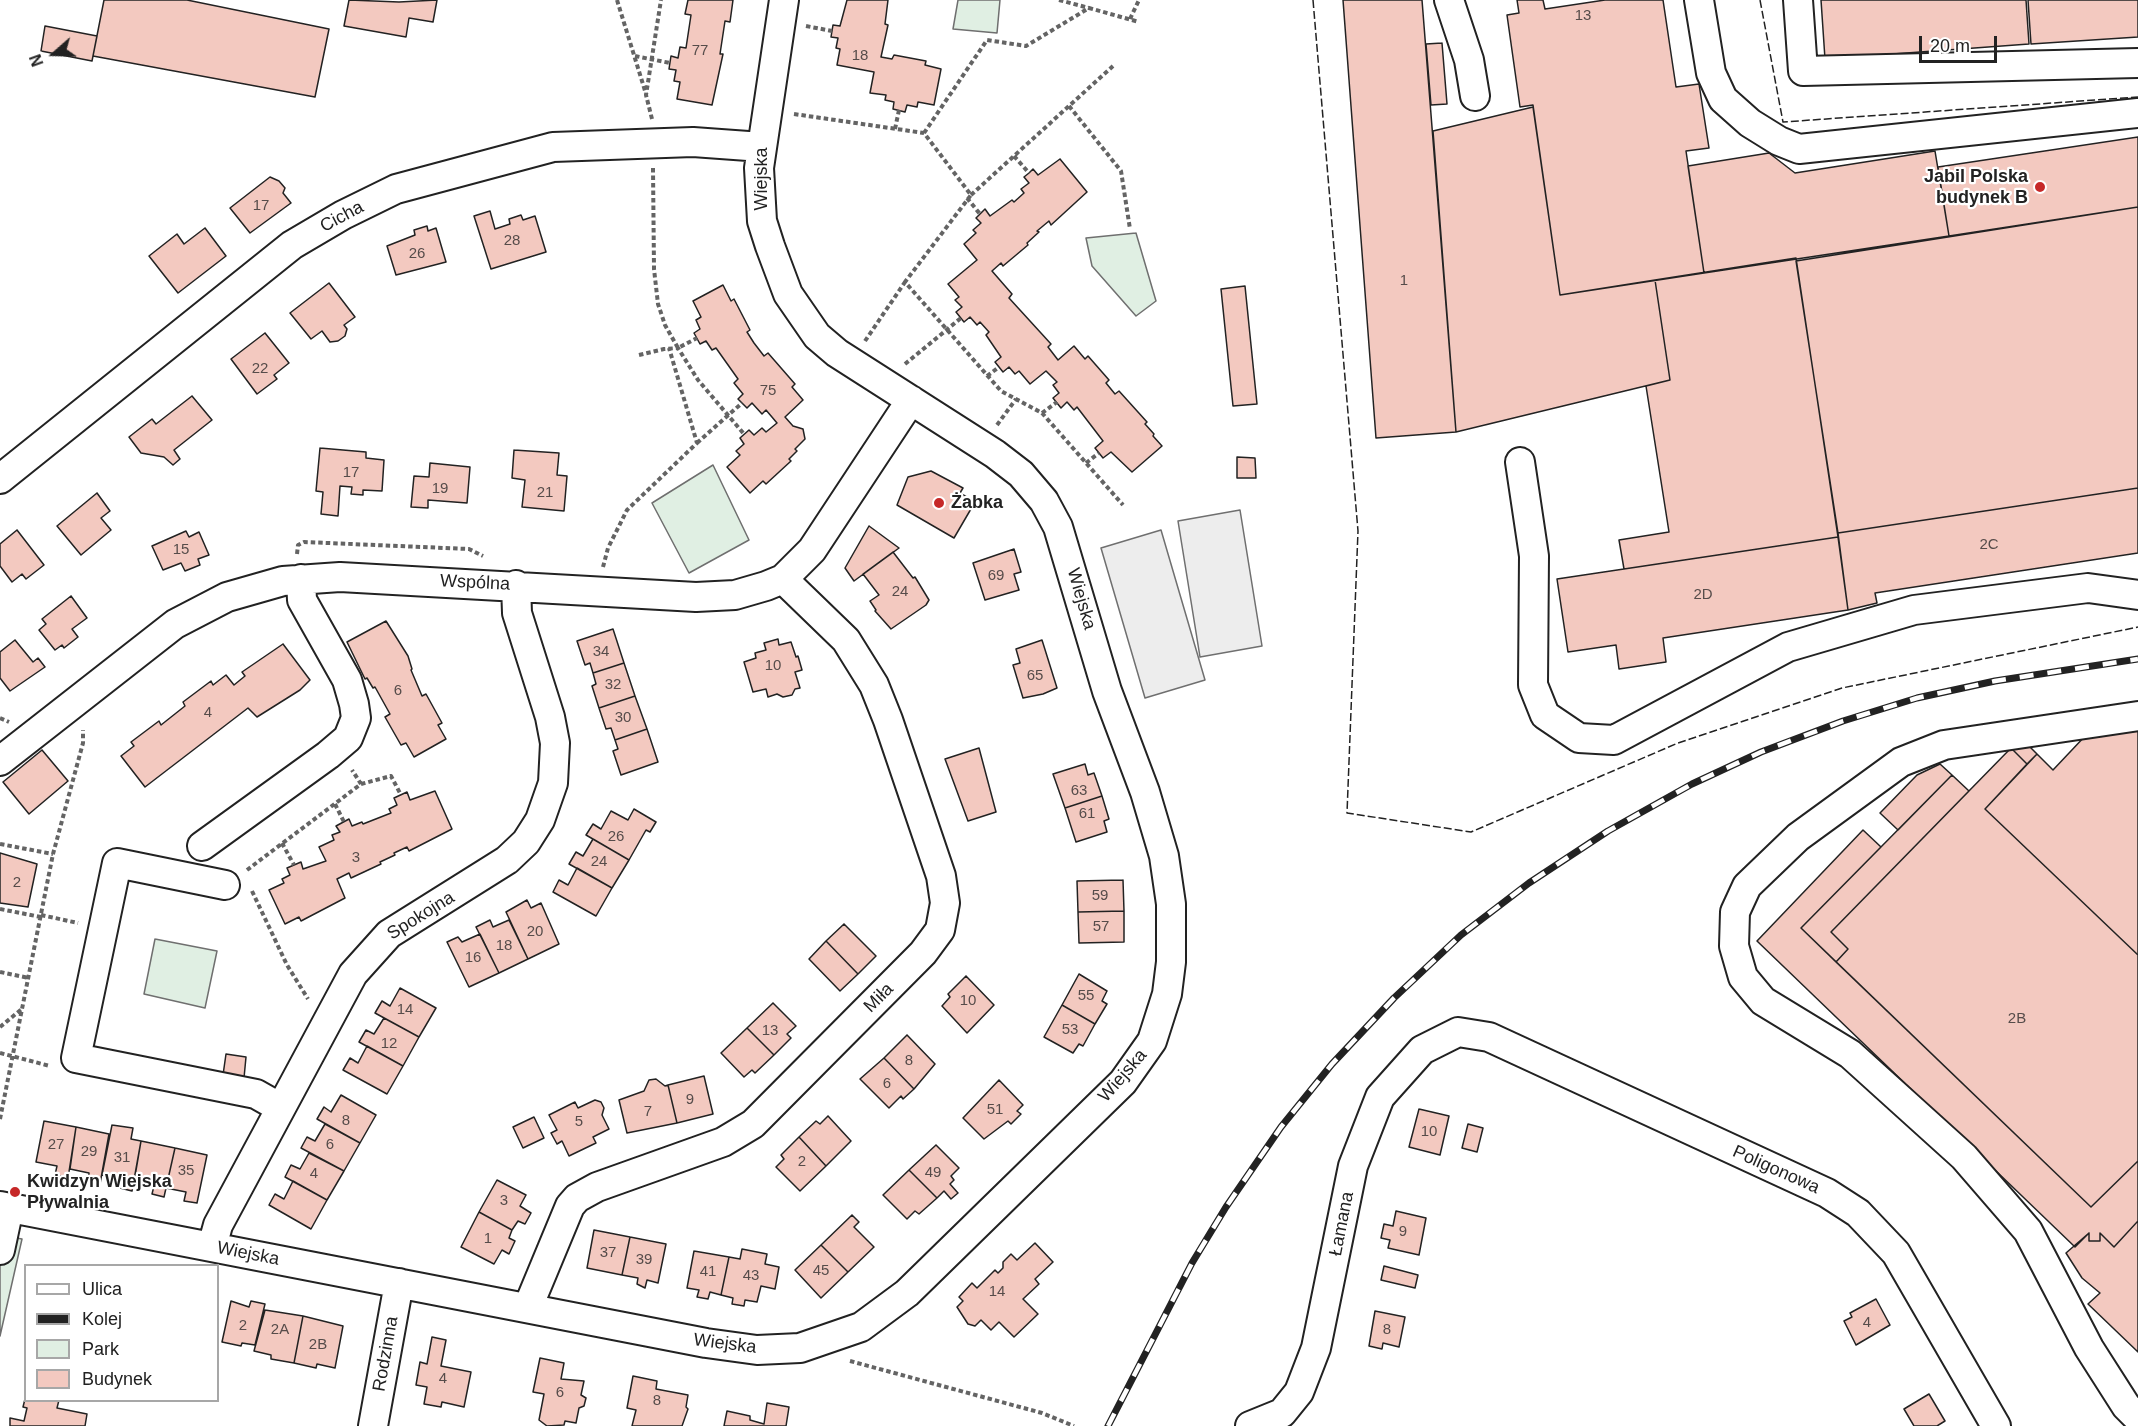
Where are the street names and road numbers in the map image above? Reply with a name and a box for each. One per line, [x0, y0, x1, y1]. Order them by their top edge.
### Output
street label: Wiejska [751, 147, 773, 211]
street label: Cicha [317, 197, 367, 237]
street label: Wiejska [1062, 566, 1100, 632]
street label: Wspólna [439, 570, 511, 596]
street label: Spokojna [383, 887, 459, 945]
street label: Miła [860, 979, 898, 1017]
street label: Wiejska [1094, 1045, 1152, 1107]
street label: Poligonowa [1729, 1141, 1823, 1199]
street label: Łamana [1325, 1190, 1359, 1258]
street label: Wiejska [215, 1237, 281, 1271]
street label: Rodzinna [369, 1315, 403, 1393]
street label: Wiejska [692, 1329, 758, 1359]

